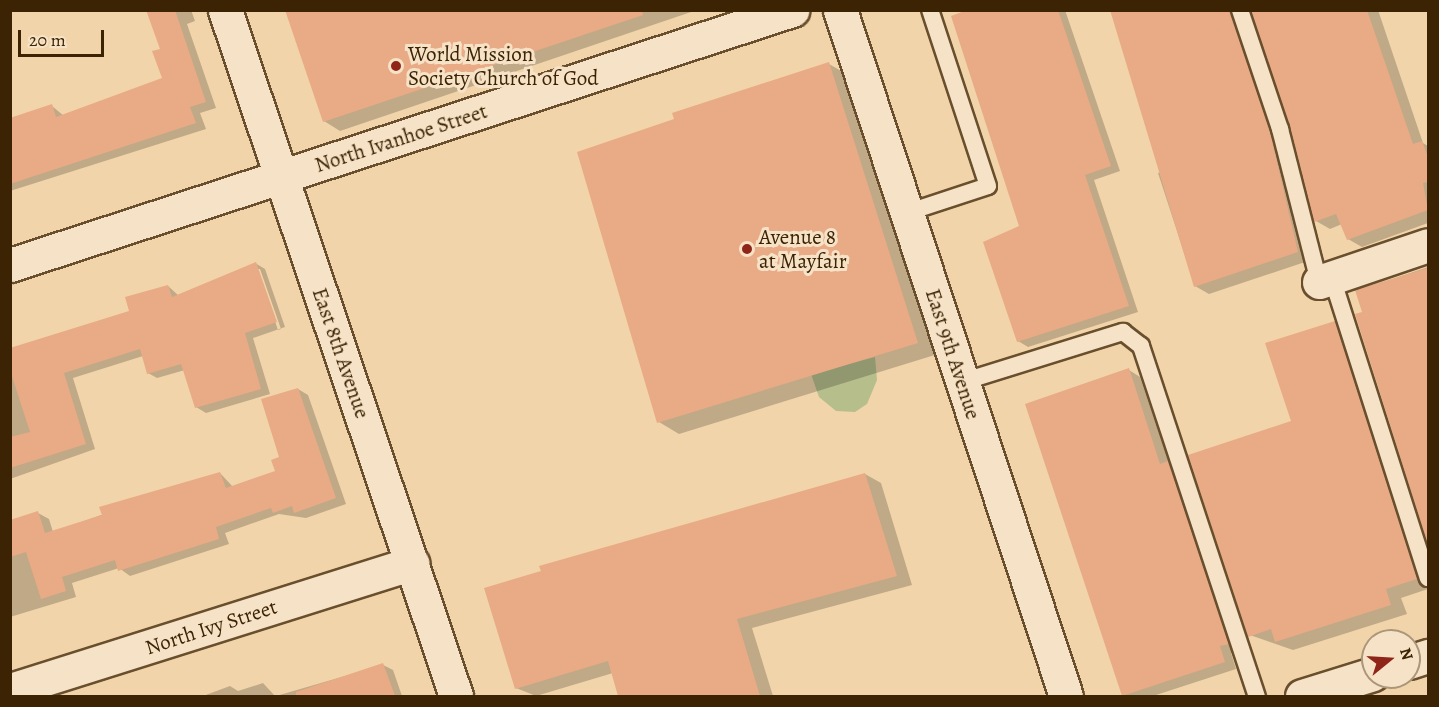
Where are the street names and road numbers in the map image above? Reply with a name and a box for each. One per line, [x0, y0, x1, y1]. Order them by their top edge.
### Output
street label: North Ivanhoe Street [312, 98, 490, 178]
street label: East 8th Avenue [307, 284, 375, 422]
street label: East 9th Avenue [920, 286, 986, 422]
street label: North Ivy Street [142, 594, 280, 660]

